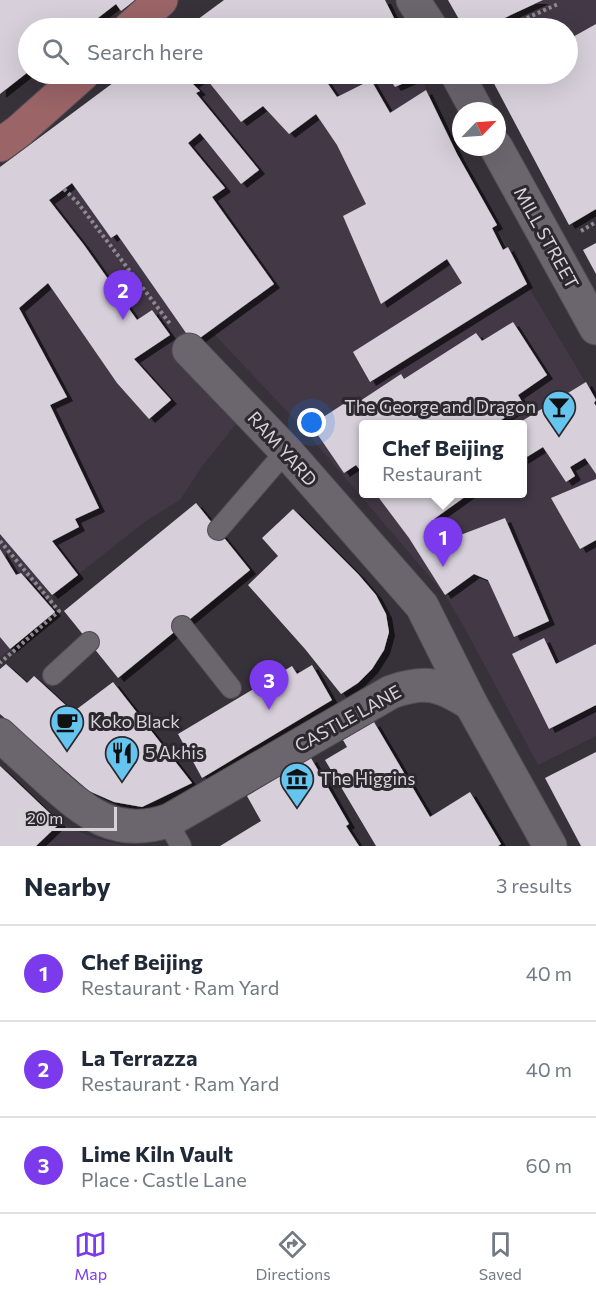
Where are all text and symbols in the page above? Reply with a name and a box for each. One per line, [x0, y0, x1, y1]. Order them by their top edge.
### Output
search box [18, 18, 578, 84]
icon: search [39, 35, 72, 68]
text: Search here [87, 38, 203, 65]
north arrow [452, 102, 506, 156]
street label: MILL STREET [510, 183, 584, 292]
pin: 2 [104, 270, 142, 320]
bar icon: The George and Dragon [541, 389, 577, 436]
place label: The George and Dragon [344, 395, 536, 417]
street label: RAM YARD [243, 406, 322, 490]
your location [297, 408, 326, 437]
popup [359, 420, 527, 498]
text: Chef Beijing [382, 434, 504, 461]
text: Restaurant [382, 461, 482, 485]
pin: 1 [424, 518, 462, 567]
pin: 3 [250, 660, 288, 710]
street label: CASTLE LANE [291, 680, 404, 756]
cafe icon: Koko Black [49, 704, 85, 751]
place label: Koko Black [90, 710, 180, 732]
restaurant icon: 5 Akhis [104, 735, 140, 782]
place label: 5 Akhis [145, 741, 204, 763]
museum icon: The Higgins [279, 761, 315, 808]
place label: The Higgins [320, 767, 416, 789]
scale bar [18, 804, 117, 832]
text: 20 m [27, 808, 63, 827]
text: Nearby [24, 870, 111, 901]
text: 3 results [496, 873, 572, 897]
text: Chef Beijing [81, 948, 203, 975]
text: 1 [39, 961, 48, 985]
text: 40 m [526, 961, 572, 985]
text: Restaurant · Ram Yard [81, 975, 279, 999]
text: La Terrazza [81, 1044, 198, 1071]
text: 2 [38, 1057, 49, 1081]
text: 40 m [526, 1057, 572, 1081]
text: Restaurant · Ram Yard [81, 1071, 279, 1095]
text: Lime Kiln Vault [81, 1140, 233, 1167]
text: 3 [38, 1153, 49, 1177]
text: 60 m [526, 1153, 572, 1177]
text: Place · Castle Lane [81, 1167, 247, 1191]
tab: Map [74, 1228, 107, 1283]
tab: Directions [255, 1228, 330, 1283]
tab: Saved [479, 1228, 522, 1283]

